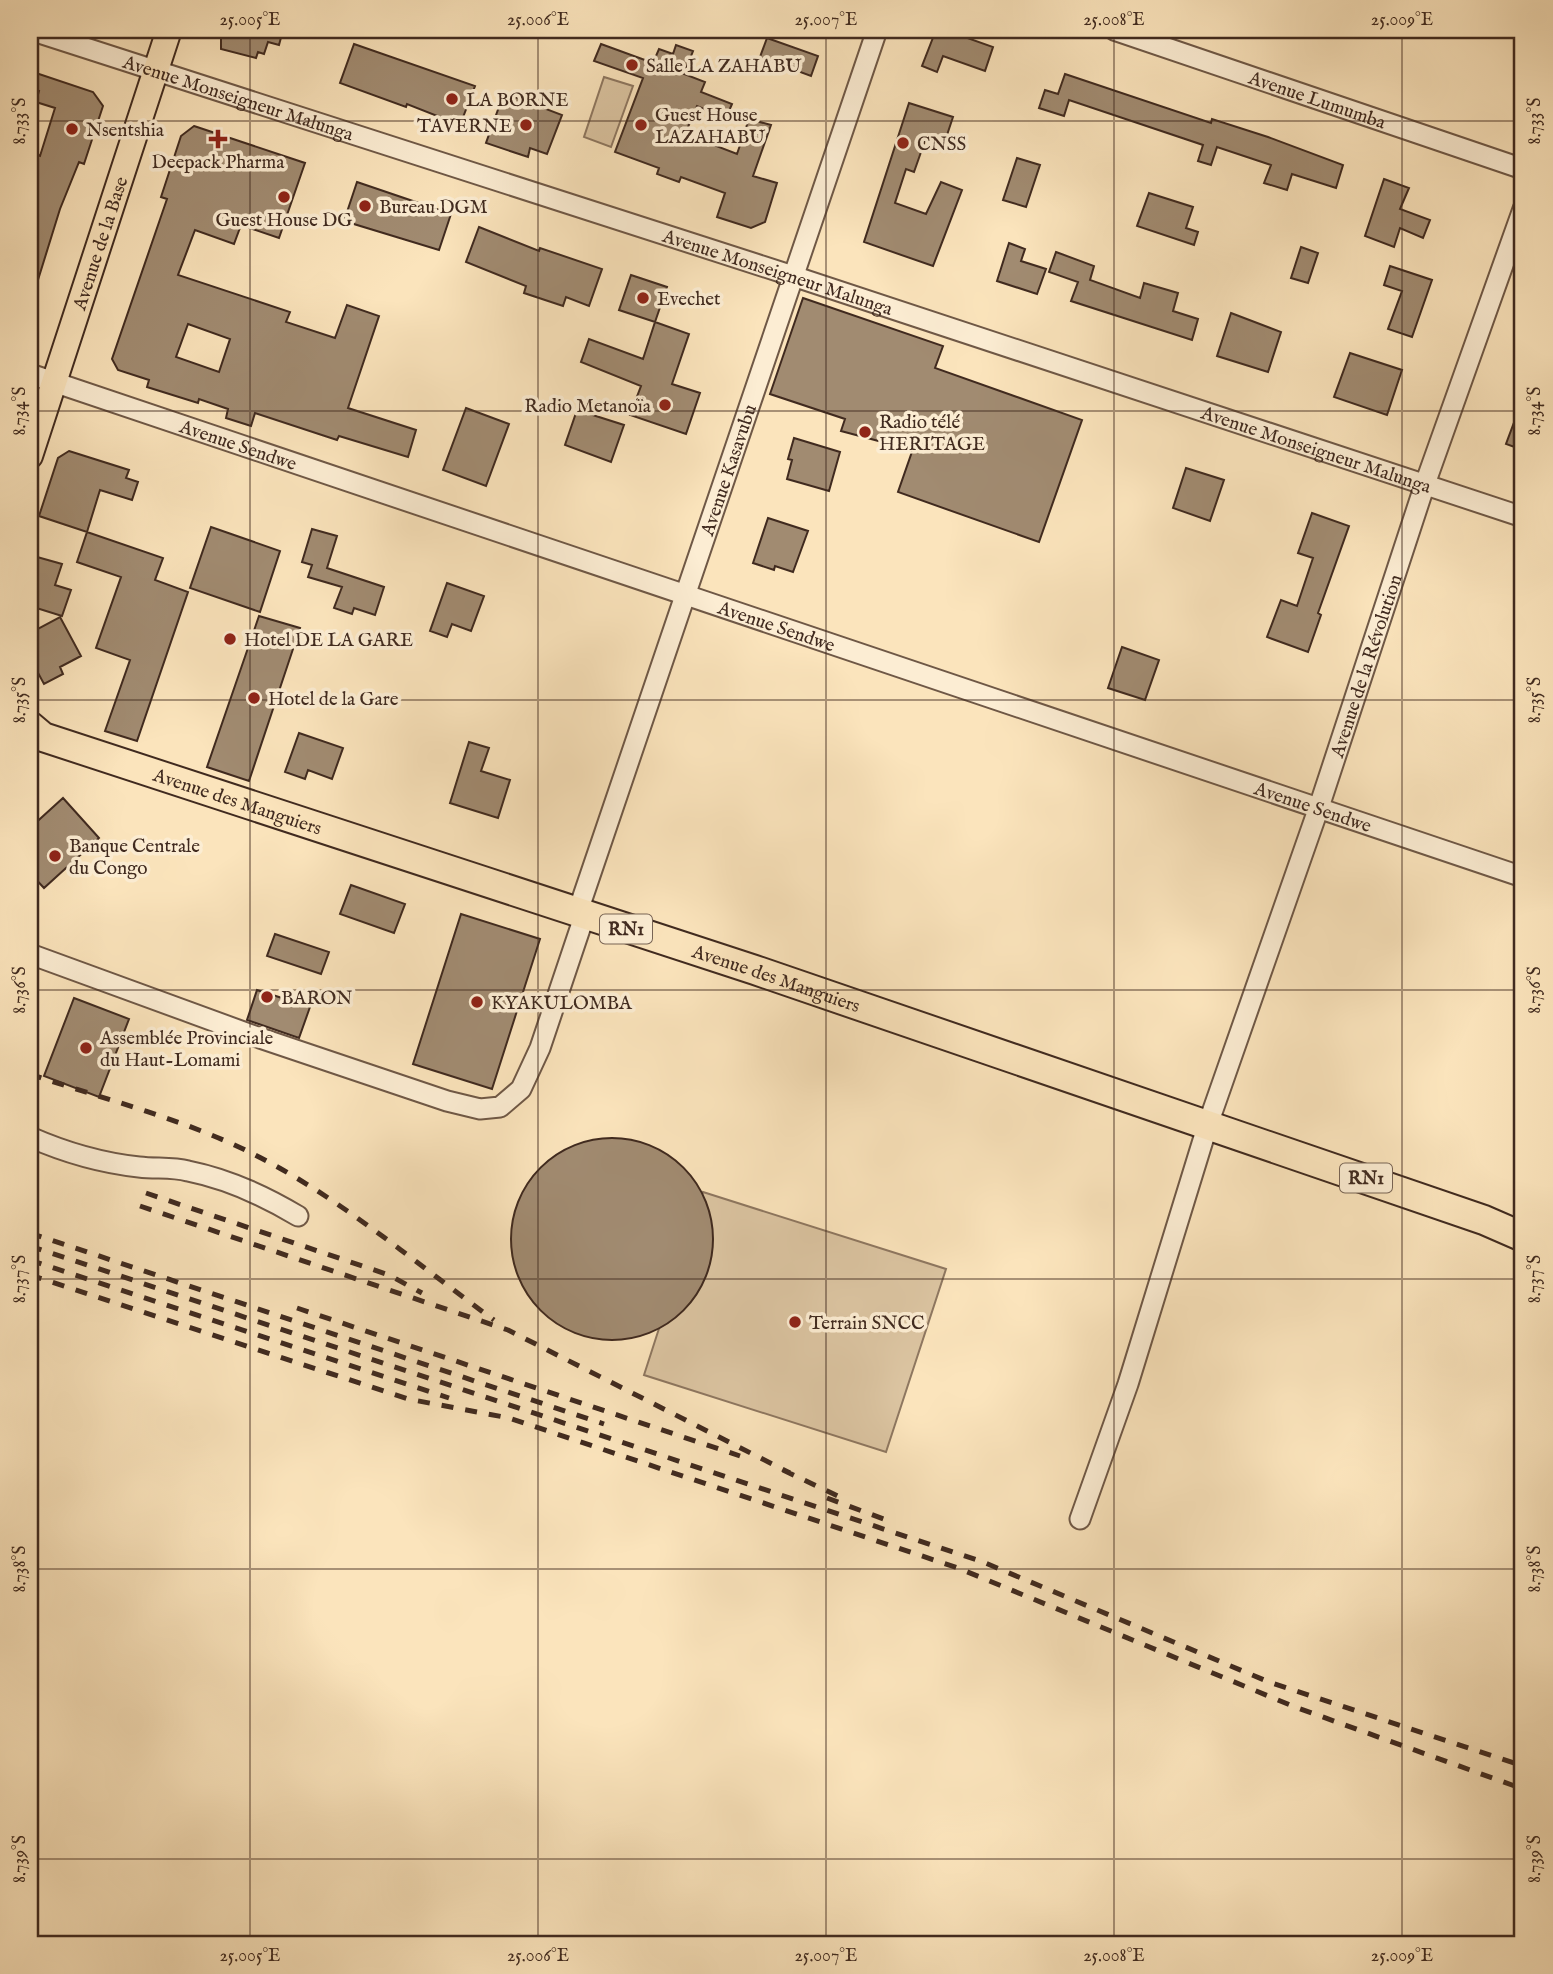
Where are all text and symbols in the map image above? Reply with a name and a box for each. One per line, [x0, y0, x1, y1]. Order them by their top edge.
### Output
text: 25.005°E [219, 9, 281, 32]
text: 25.006°E [507, 9, 569, 32]
text: 25.007°E [794, 9, 858, 32]
text: 25.008°E [1083, 9, 1145, 32]
text: 25.009°E [1371, 9, 1433, 32]
street label: Avenue Monseigneur Malunga [119, 50, 357, 148]
place label: Salle LA ZAHABU [646, 55, 802, 79]
marker: Salle LA ZAHABU [624, 57, 640, 73]
street label: Avenue Lumumba [1244, 66, 1389, 136]
place label: LA BORNE [466, 89, 569, 113]
marker: LA BORNE [444, 91, 460, 107]
text: 8.733°S [9, 98, 32, 144]
text: 8.733°S [1524, 98, 1547, 144]
place label: Guest House LAZAHABU [655, 104, 766, 150]
place label: TAVERNE [417, 115, 512, 139]
marker: TAVERNE [518, 117, 534, 133]
marker: Guest House LAZAHABU [633, 117, 649, 133]
place label: Nsentshia [86, 119, 165, 143]
marker: Nsentshia [64, 121, 80, 137]
marker: Deepack Pharma [210, 131, 226, 147]
place label: CNSS [917, 133, 966, 157]
marker: CNSS [895, 135, 911, 151]
place label: Deepack Pharma [152, 151, 285, 175]
street label: Avenue de la Base [68, 174, 134, 314]
marker: Guest House DG [276, 189, 292, 205]
place label: Bureau DGM [379, 196, 488, 220]
marker: Bureau DGM [357, 198, 373, 214]
place label: Guest House DG [216, 209, 352, 233]
street label: Avenue Monseigneur Malunga [658, 224, 896, 322]
place label: Evechet [657, 288, 721, 312]
marker: Evechet [635, 290, 651, 306]
text: 8.734°S [9, 387, 32, 435]
text: 8.734°S [1524, 387, 1547, 435]
place label: Radio Metanoïa [524, 395, 652, 419]
marker: Radio Metanoïa [657, 397, 673, 413]
street label: Avenue Kasavubu [696, 401, 763, 540]
street label: Avenue Monseigneur Malunga [1197, 401, 1435, 500]
place label: Radio télé HERITAGE [879, 411, 985, 457]
street label: Avenue Sendwe [175, 415, 300, 477]
marker: Radio télé HERITAGE [857, 424, 873, 440]
street label: Avenue de la Révolution [1326, 572, 1409, 762]
street label: Avenue Sendwe [714, 596, 838, 658]
place label: Hotel DE LA GARE [244, 629, 413, 653]
marker: Hotel DE LA GARE [222, 631, 238, 647]
text: 8.735°S [9, 677, 32, 723]
text: 8.735°S [1524, 677, 1547, 723]
place label: Hotel de la Gare [268, 688, 399, 712]
marker: Hotel de la Gare [246, 690, 262, 706]
street label: Avenue des Manguiers [149, 764, 324, 841]
street label: Avenue Sendwe [1250, 777, 1374, 839]
place label: Banque Centrale du Congo [69, 835, 200, 881]
marker: Banque Centrale du Congo [47, 848, 63, 864]
road number: RN1 [600, 914, 652, 944]
street label: Avenue des Manguiers [688, 940, 863, 1019]
text: 8.736°S [9, 966, 32, 1014]
text: 8.736°S [1524, 966, 1547, 1014]
place label: BARON [281, 987, 352, 1011]
marker: BARON [259, 989, 275, 1005]
place label: KYAKULOMBA [491, 992, 633, 1016]
marker: KYAKULOMBA [469, 994, 485, 1010]
place label: Assemblée Provinciale du Haut-Lomami [99, 1027, 274, 1073]
marker: Assemblée Provinciale du Haut-Lomami [78, 1040, 94, 1056]
road number: RN1 [1340, 1163, 1392, 1192]
text: 8.737°S [9, 1255, 32, 1303]
text: 8.737°S [1524, 1255, 1547, 1303]
place label: Terrain SNCC [809, 1312, 925, 1336]
marker: Terrain SNCC [787, 1314, 803, 1330]
text: 8.738°S [9, 1545, 32, 1593]
text: 8.738°S [1524, 1545, 1547, 1593]
text: 8.739°S [9, 1835, 32, 1883]
text: 8.739°S [1524, 1835, 1547, 1883]
text: 25.005°E [219, 1945, 281, 1968]
text: 25.006°E [507, 1945, 569, 1968]
text: 25.007°E [794, 1945, 858, 1968]
text: 25.008°E [1083, 1945, 1145, 1968]
text: 25.009°E [1371, 1945, 1433, 1968]

